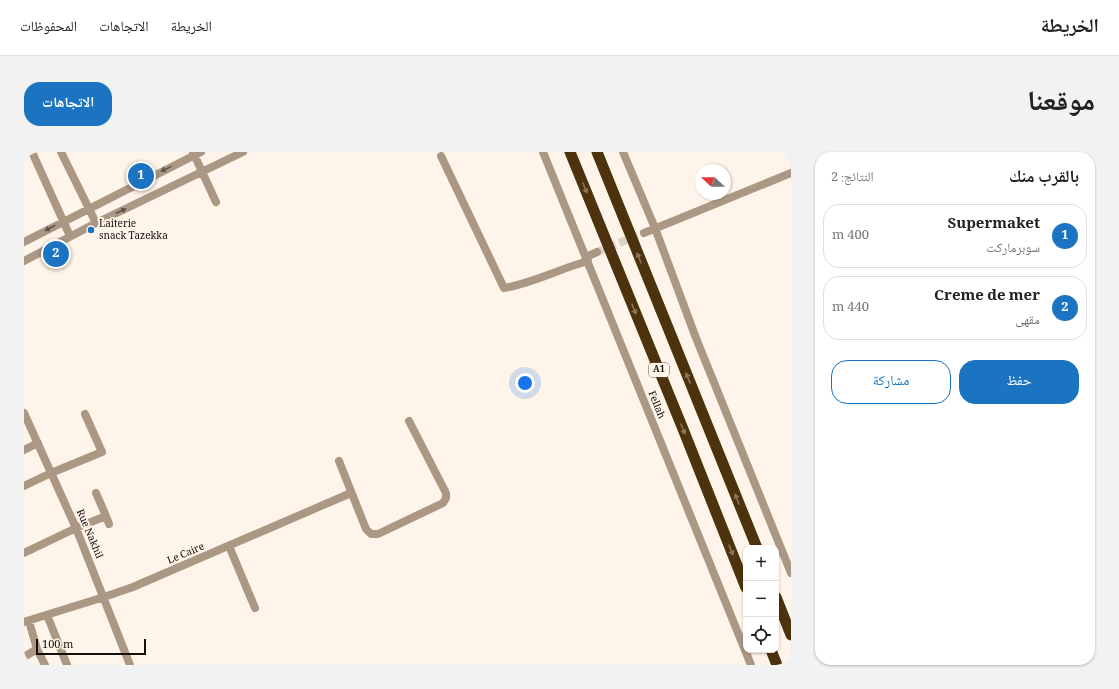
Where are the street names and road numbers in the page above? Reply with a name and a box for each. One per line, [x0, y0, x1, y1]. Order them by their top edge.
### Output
road number: A1 [649, 363, 669, 377]
street label: Fellah [643, 388, 670, 422]
street label: Rue Nakhil [71, 507, 107, 561]
street label: Le Caire [165, 539, 207, 569]

